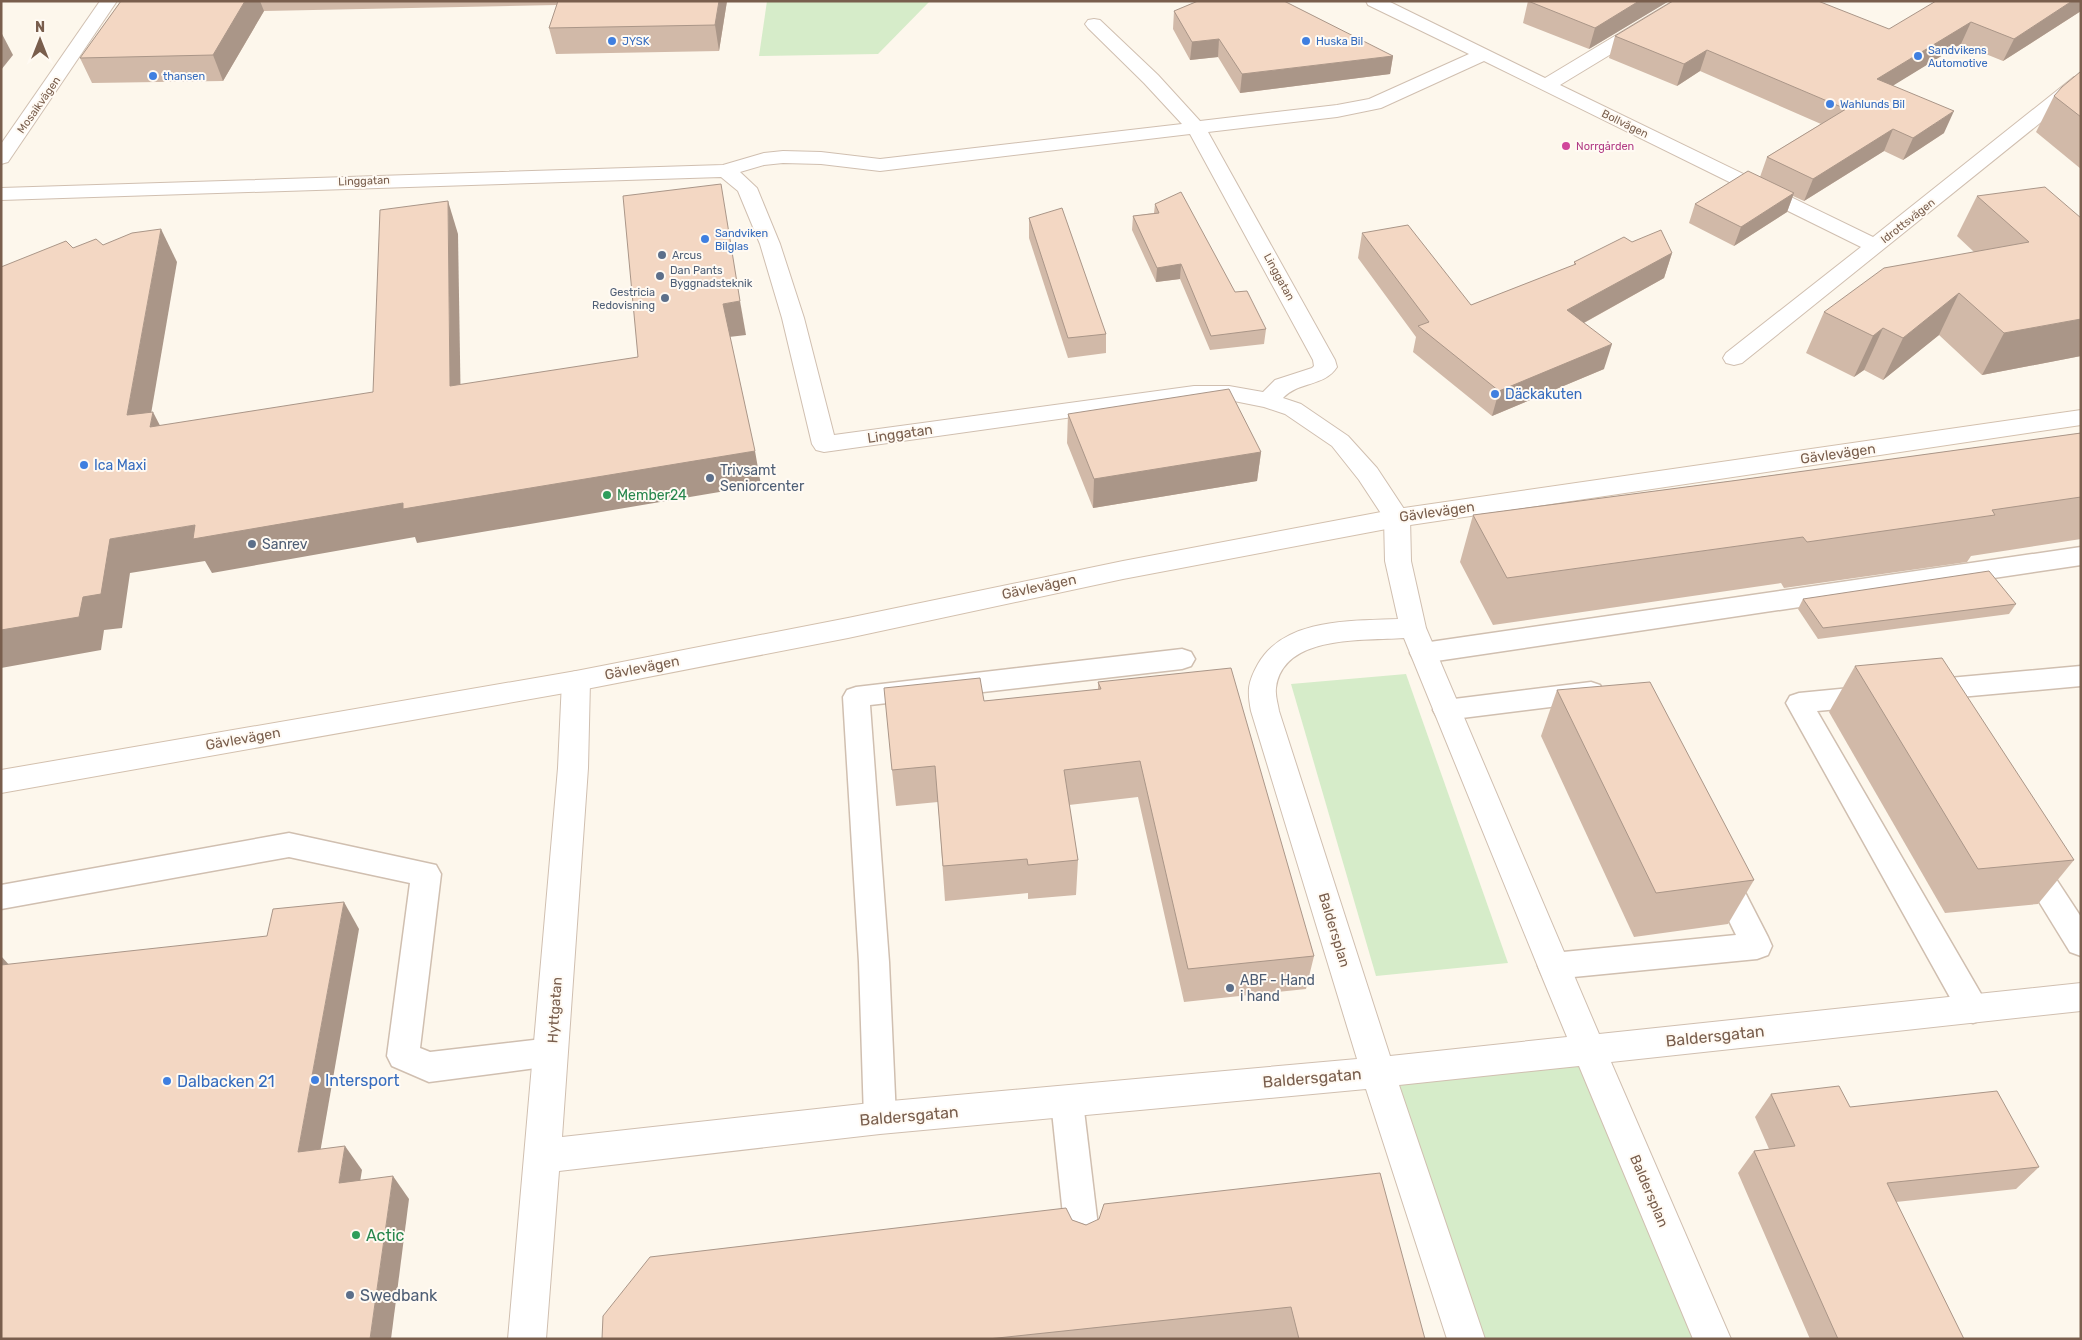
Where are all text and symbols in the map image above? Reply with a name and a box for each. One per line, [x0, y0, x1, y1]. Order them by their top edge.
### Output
north arrow [15, 15, 65, 65]
text: N [35, 19, 45, 36]
marker: JYSK [606, 35, 618, 47]
place label: JYSK [622, 35, 650, 48]
marker: Huska Bil [1300, 35, 1312, 47]
place label: Huska Bil [1316, 35, 1363, 48]
place label: Sandvikens Automotive [1928, 44, 1988, 70]
marker: Sandvikens Automotive [1912, 50, 1924, 62]
marker: thansen [147, 70, 159, 82]
place label: thansen [163, 70, 205, 83]
street label: Mosaikvägen [15, 74, 63, 136]
marker: Wahlunds Bil [1824, 98, 1836, 110]
place label: Wahlunds Bil [1840, 98, 1905, 111]
street label: Bollvägen [1600, 107, 1650, 141]
marker: Norrgården [1560, 140, 1572, 152]
place label: Norrgården [1576, 140, 1634, 153]
street label: Linggatan [338, 174, 390, 188]
street label: Idrottsvägen [1878, 196, 1938, 246]
place label: Sandviken Bilglas [715, 227, 768, 253]
marker: Sandviken Bilglas [699, 233, 711, 245]
marker: Arcus [656, 249, 668, 261]
place label: Arcus [672, 249, 702, 262]
street label: Linggatan [1261, 251, 1297, 303]
place label: Dan Pants Byggnadsteknik [670, 264, 753, 290]
marker: Dan Pants Byggnadsteknik [654, 270, 666, 282]
place label: Gestricia Redovisning [592, 286, 655, 312]
marker: Gestricia Redovisning [659, 292, 671, 304]
place label: Däckakuten [1505, 386, 1582, 403]
marker: Däckakuten [1489, 388, 1501, 400]
street label: Linggatan [866, 421, 934, 447]
street label: Gävlevägen [1799, 440, 1877, 468]
place label: Ica Maxi [94, 457, 147, 474]
marker: Ica Maxi [78, 459, 90, 471]
place label: Trivsamt Seniorcenter [720, 462, 805, 495]
marker: Trivsamt Seniorcenter [704, 472, 716, 484]
place label: Member24 [617, 487, 687, 504]
marker: Member24 [601, 489, 613, 501]
street label: Gävlevägen [1398, 498, 1476, 526]
place label: Sanrev [262, 536, 308, 553]
marker: Sanrev [246, 538, 258, 550]
street label: Gävlevägen [1000, 571, 1078, 603]
street label: Gävlevägen [603, 652, 681, 684]
street label: Gävlevägen [204, 724, 282, 754]
street label: Baldersplan [1315, 891, 1353, 969]
place label: ABF - Hand i hand [1240, 972, 1315, 1005]
street label: Hyttgatan [544, 976, 566, 1044]
marker: ABF - Hand i hand [1224, 982, 1236, 994]
street label: Baldersgatan [1665, 1021, 1765, 1051]
street label: Baldersgatan [1262, 1064, 1362, 1092]
place label: Intersport [325, 1071, 399, 1090]
place label: Dalbacken 21 [177, 1072, 275, 1091]
marker: Intersport [309, 1074, 321, 1086]
marker: Dalbacken 21 [161, 1075, 173, 1087]
street label: Baldersgatan [859, 1102, 959, 1130]
street label: Baldersplan [1626, 1152, 1672, 1230]
place label: Actic [366, 1226, 405, 1245]
marker: Actic [350, 1229, 362, 1241]
place label: Swedbank [360, 1286, 438, 1305]
marker: Swedbank [344, 1289, 356, 1301]

